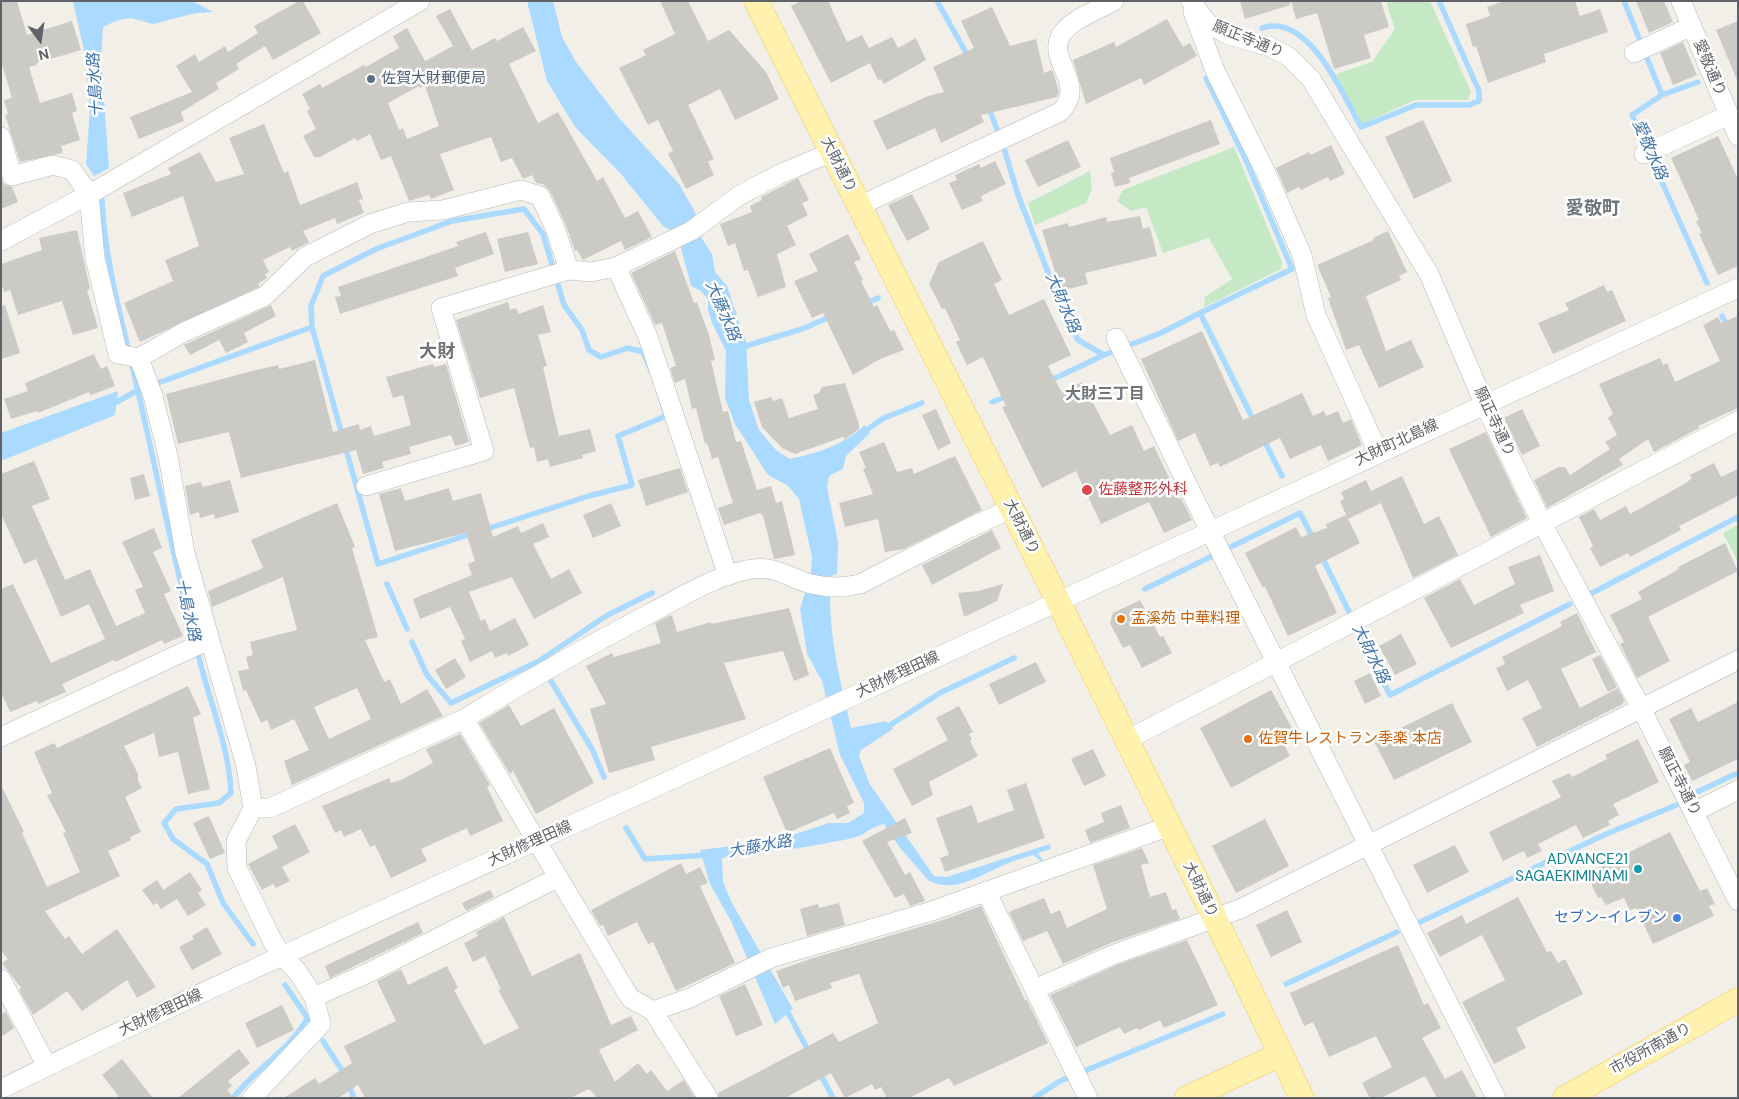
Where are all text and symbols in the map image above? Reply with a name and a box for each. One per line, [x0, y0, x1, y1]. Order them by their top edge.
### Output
north arrow [15, 15, 65, 65]
street label: 願正寺通り [1210, 18, 1286, 62]
street label: 愛敬通り [1689, 37, 1729, 99]
text: N [36, 45, 51, 65]
water label: 十島水路 [85, 53, 107, 117]
place label: 佐賀大財郵便局 [381, 70, 486, 88]
marker: 佐賀大財郵便局 [365, 73, 377, 85]
water label: 愛敬水路 [1628, 117, 1670, 183]
street label: 大財通り [816, 134, 860, 196]
district label: 愛敬町 [1566, 198, 1620, 220]
water label: 大財水路 [1041, 270, 1083, 336]
water label: 大藤水路 [701, 278, 743, 344]
district label: 大財 [419, 341, 455, 363]
street label: 願正寺通り [1470, 384, 1518, 460]
district label: 大財三丁目 [1065, 385, 1145, 405]
street label: 大財町北島線 [1352, 416, 1442, 470]
place label: 佐藤整形外科 [1098, 481, 1188, 499]
marker: 佐藤整形外科 [1080, 483, 1094, 497]
street label: 大財通り [999, 496, 1043, 558]
water label: 十島水路 [170, 577, 204, 643]
place label: 孟溪苑 中華料理 [1131, 610, 1240, 628]
marker: 孟溪苑 中華料理 [1115, 613, 1127, 625]
water label: 大財水路 [1347, 621, 1393, 687]
street label: 大財修理田線 [853, 648, 943, 702]
place label: 佐賀牛レストラン季楽 本店 [1258, 730, 1442, 748]
marker: 佐賀牛レストラン季楽 本店 [1242, 733, 1254, 745]
street label: 願正寺通り [1654, 745, 1704, 819]
street label: 大財修理田線 [485, 817, 575, 871]
water label: 大藤水路 [727, 832, 793, 862]
place label: ADVANCE21 SAGAEKIMINAMI [1515, 851, 1628, 886]
street label: 大財通り [1179, 859, 1221, 921]
marker: ADVANCE21 SAGAEKIMINAMI [1632, 863, 1644, 875]
place label: セブン-イレブン [1554, 909, 1667, 927]
marker: セブン-イレブン [1671, 912, 1683, 924]
street label: 大財修理田線 [116, 986, 206, 1040]
street label: 市役所南通り [1607, 1019, 1695, 1079]

